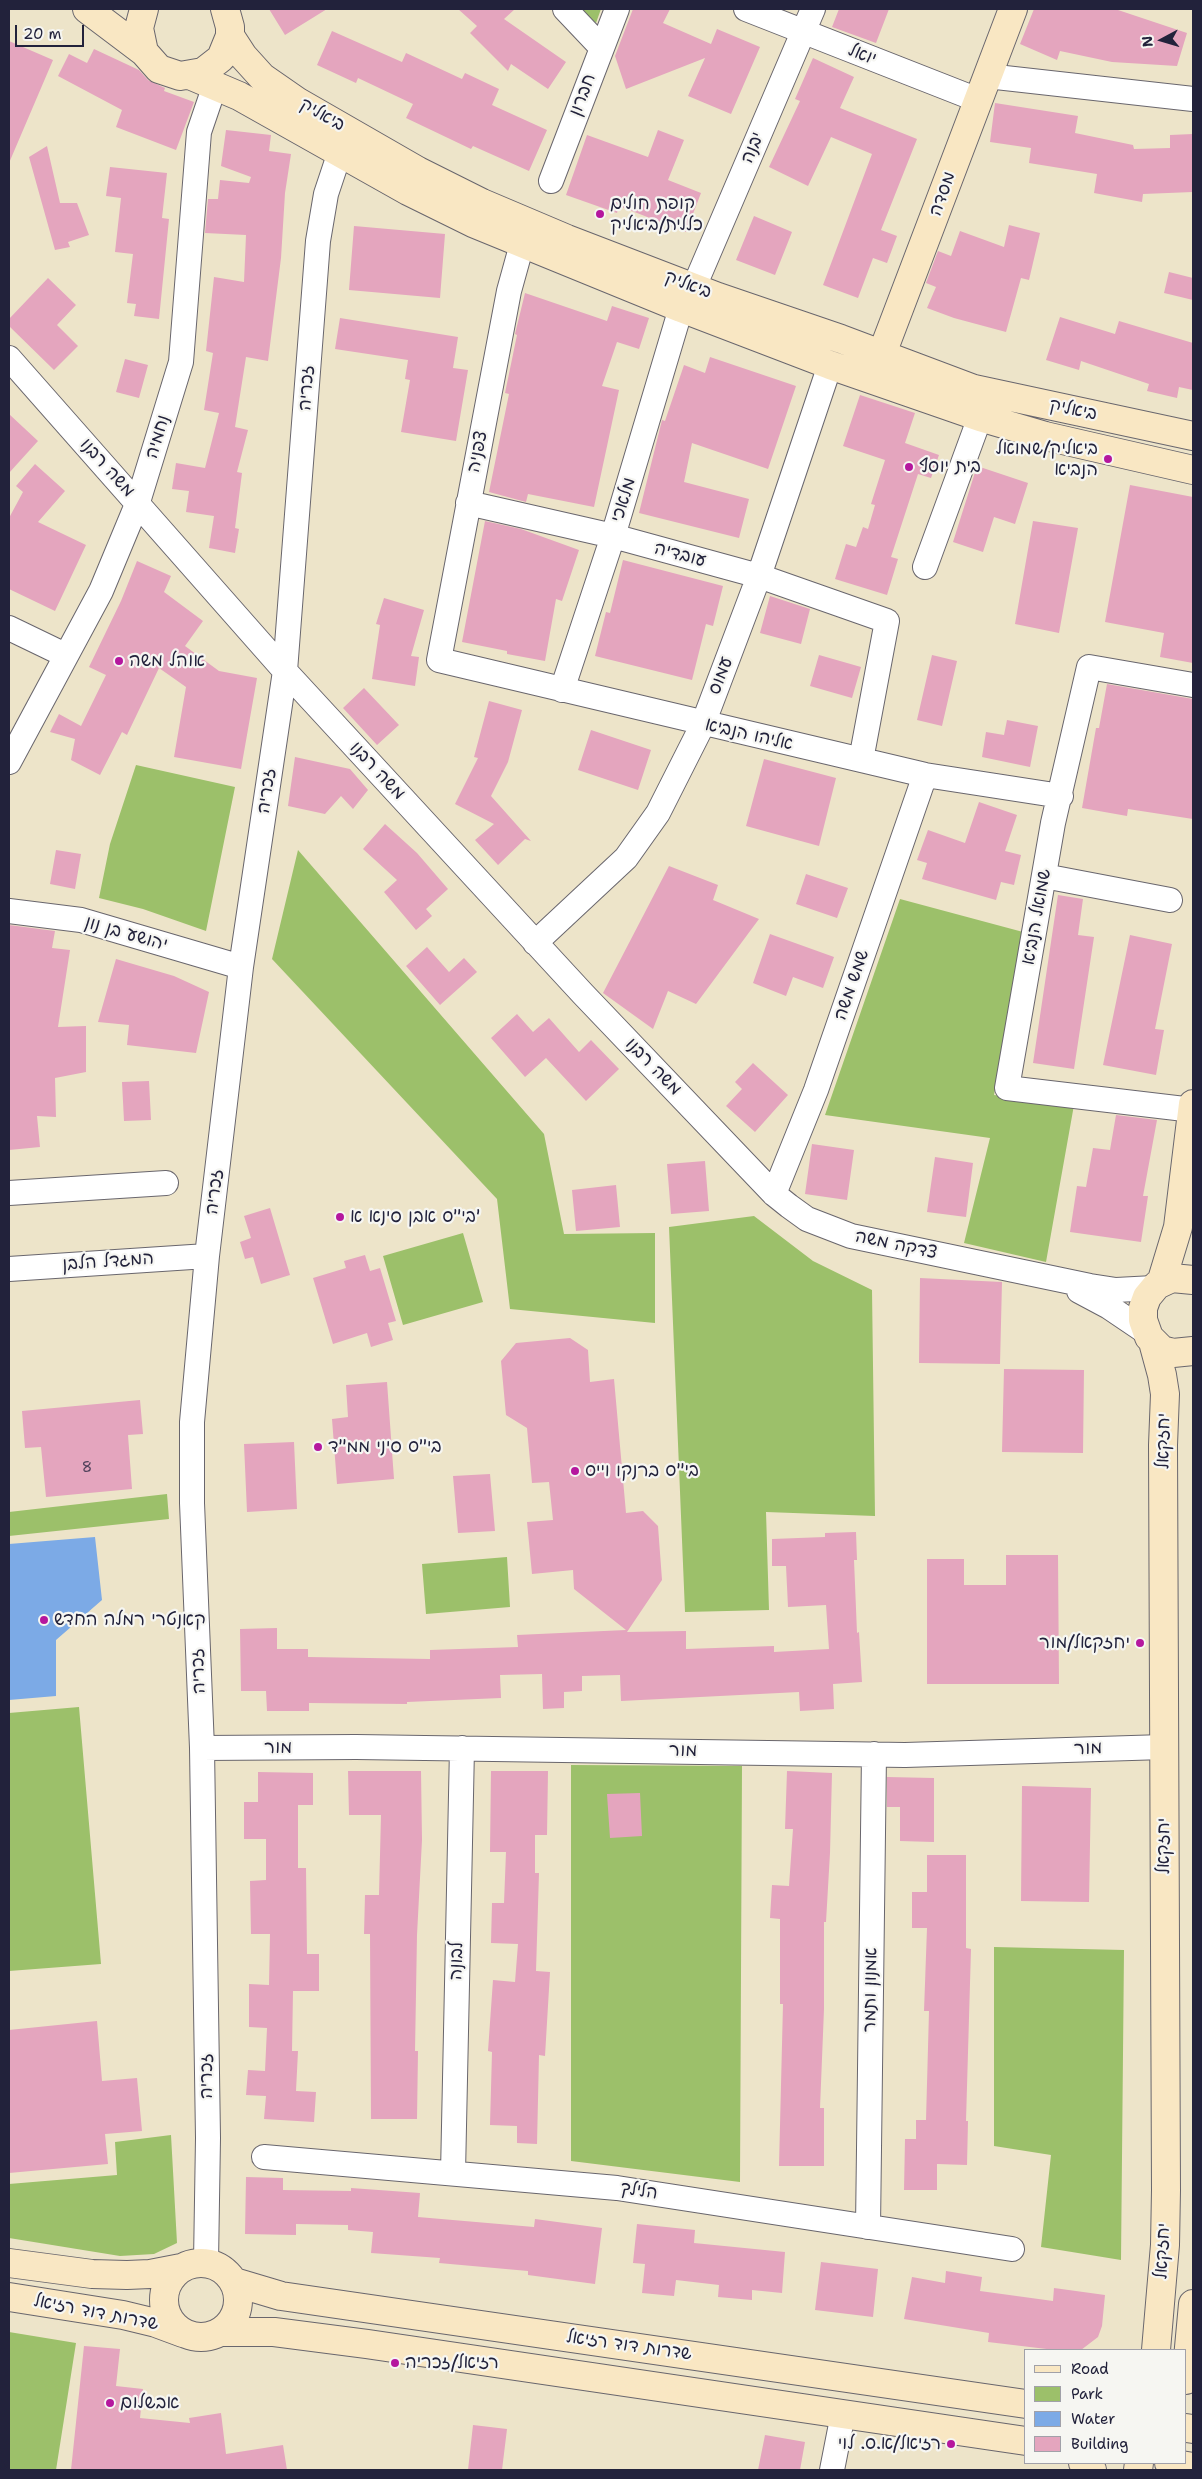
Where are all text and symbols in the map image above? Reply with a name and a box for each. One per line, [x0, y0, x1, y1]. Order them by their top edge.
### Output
scale bar [18, 15, 86, 47]
north arrow [1137, 15, 1187, 65]
text: 20 m [23, 24, 62, 44]
text: N [1138, 35, 1157, 48]
street label: יואל [845, 40, 879, 70]
street label: חברון [565, 71, 601, 119]
street label: ביאליק [296, 93, 348, 137]
street label: יבנה [737, 129, 769, 167]
street label: מסדה [925, 169, 961, 219]
place label: קופת חולים כללית/ביאליק [610, 193, 703, 235]
marker: קופת חולים כללית/ביאליק [594, 208, 606, 220]
street label: ביאליק [661, 266, 715, 304]
street label: זכריה [295, 364, 319, 412]
street label: ביאליק [1047, 394, 1099, 426]
street label: נחמיה [141, 412, 175, 462]
street label: צפניה [463, 429, 493, 475]
street label: משה רבנו [75, 434, 139, 502]
place label: ביאליק/שמואל הנביא [995, 438, 1098, 480]
marker: ביאליק/שמואל הנביא [1102, 453, 1114, 465]
place label: בית יוסף [919, 456, 981, 478]
marker: בית יוסף [903, 461, 915, 473]
street label: מלאכי [607, 475, 641, 525]
street label: עובדיה [652, 538, 708, 572]
place label: אוהל משה [129, 650, 205, 672]
street label: עמוס [704, 654, 738, 698]
marker: אוהל משה [113, 655, 125, 667]
street label: אליהו הנביא [703, 714, 795, 756]
street label: משה רבנו [345, 737, 409, 805]
street label: זכריה [253, 767, 281, 815]
street label: שמואל הנביא [1018, 867, 1056, 967]
street label: יהושע בן נון [82, 912, 170, 956]
street label: שמש משה [830, 947, 874, 1023]
street label: משה רבנו [620, 1034, 686, 1100]
street label: זכריה [201, 1168, 229, 1216]
place label: בי"ס אבן סינא א' [350, 1206, 480, 1228]
marker: בי"ס אבן סינא א' [334, 1211, 346, 1223]
street label: צדקה משה [853, 1226, 939, 1264]
street label: המגדל הלבן [61, 1248, 155, 1276]
street label: יחזקאל [1153, 1413, 1175, 1469]
place label: בי"ס סיני ממ"ד [328, 1436, 441, 1458]
marker: בי"ס סיני ממ"ד [312, 1441, 324, 1453]
house number: 8 [82, 1459, 92, 1477]
place label: בי"ס ברנקו וייס [585, 1460, 699, 1482]
marker: בי"ס ברנקו וייס [569, 1465, 581, 1477]
place label: קאנטרי רמלה החדש [54, 1609, 206, 1631]
marker: קאנטרי רמלה החדש [38, 1614, 50, 1626]
place label: יחזקאל/מור [1039, 1632, 1130, 1654]
marker: יחזקאל/מור [1134, 1637, 1146, 1649]
street label: זכריה [187, 1648, 211, 1694]
street label: מור [264, 1737, 292, 1759]
street label: מור [1074, 1738, 1102, 1760]
street label: מור [669, 1740, 697, 1762]
street label: יחזקאל [1153, 1818, 1175, 1874]
street label: לבונה [446, 1941, 468, 1981]
street label: אמנון ותמר [859, 1947, 883, 2033]
street label: זכריה [196, 2053, 218, 2099]
street label: הלילך [619, 2177, 659, 2205]
street label: יחזקאל [1151, 2222, 1175, 2280]
street label: שדרות דוד רזיאל [32, 2290, 160, 2336]
street label: שדרות דוד רזיאל [565, 2326, 693, 2366]
legend [1024, 2349, 1187, 2464]
place label: רזיאל/זכריה [405, 2352, 499, 2374]
marker: רזיאל/זכריה [389, 2357, 401, 2369]
text: Road [1071, 2359, 1109, 2379]
text: Park [1071, 2384, 1103, 2404]
place label: אבשלום [120, 2392, 179, 2414]
marker: אבשלום [104, 2397, 116, 2409]
text: Water [1071, 2409, 1115, 2429]
place label: רזיאל/א.ס. לוי [838, 2433, 941, 2455]
text: Building [1071, 2434, 1128, 2454]
marker: רזיאל/א.ס. לוי [945, 2438, 957, 2450]

